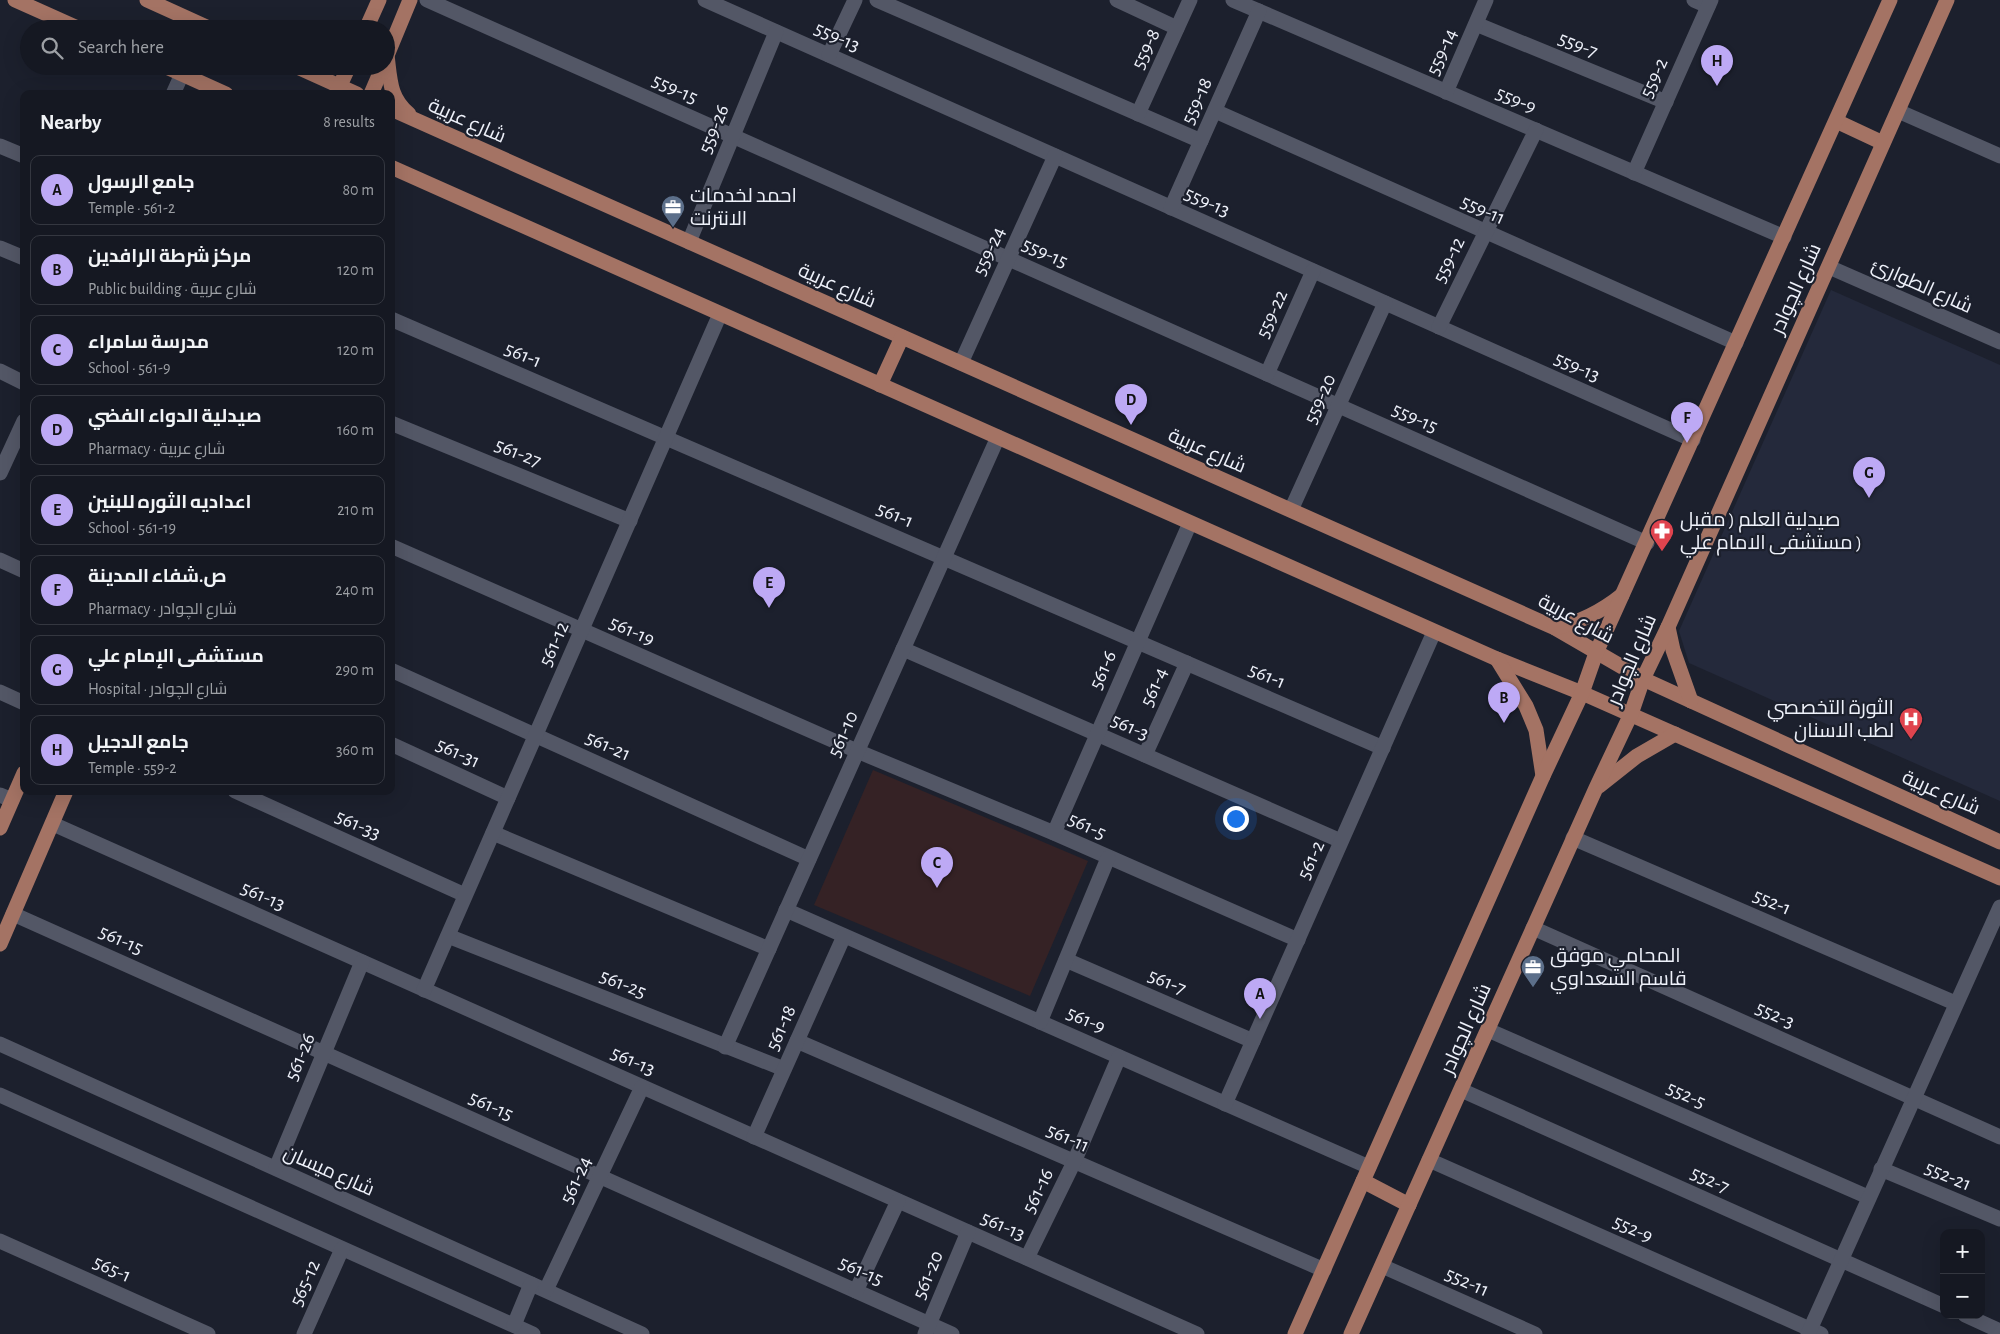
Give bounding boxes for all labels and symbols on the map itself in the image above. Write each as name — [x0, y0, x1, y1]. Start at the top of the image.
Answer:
street label: 559-13 — [811, 18, 863, 56]
street label: 559-8 — [1128, 26, 1164, 72]
street label: 559-14 — [1423, 26, 1461, 78]
street label: 559-7 — [1555, 28, 1601, 62]
pin: H — [1701, 45, 1733, 86]
street label: 559-2 — [1636, 55, 1672, 101]
street label: 559-15 — [649, 70, 701, 108]
street label: 559-18 — [1178, 75, 1216, 127]
street label: 559-9 — [1493, 83, 1539, 117]
street label: شارع عربية — [424, 95, 509, 150]
street label: 559-26 — [695, 102, 733, 156]
street label: 559-13 — [1181, 183, 1233, 221]
place label: احمد لخدمات الانترنت — [690, 186, 797, 230]
street label: 559-11 — [1458, 192, 1508, 228]
office icon: احمد لخدمات الانترنت — [660, 194, 686, 228]
street label: 559-24 — [969, 224, 1009, 278]
street label: 559-15 — [1019, 234, 1071, 272]
street label: 559-12 — [1429, 234, 1469, 286]
street label: شارع الچوادر — [1767, 241, 1828, 339]
street label: شارع الطوارئ — [1867, 255, 1975, 320]
street label: شارع عربية — [794, 260, 879, 315]
street label: 559-22 — [1253, 287, 1291, 341]
street label: 561-1 — [502, 338, 544, 372]
street label: 559-13 — [1551, 348, 1603, 386]
street label: 559-20 — [1300, 371, 1340, 427]
pin: D — [1115, 384, 1147, 425]
street label: 559-15 — [1389, 399, 1441, 437]
pin: F — [1671, 402, 1703, 443]
street label: شارع عربية — [1164, 425, 1249, 480]
street label: 561-27 — [492, 435, 544, 471]
pin: G — [1853, 457, 1885, 498]
street label: 561-1 — [874, 498, 916, 532]
place label: صيدلية العلم ( مقبل مستشفى الامام علي ) — [1680, 510, 1862, 558]
pharmacy icon: صيدلية العلم ( مقبل مستشفى الامام علي ) — [1649, 518, 1675, 552]
pin: E — [753, 567, 785, 608]
street label: شارع عربية — [1533, 591, 1617, 650]
street label: 561-19 — [606, 612, 658, 650]
street label: شارع الچوادر — [1603, 612, 1663, 711]
street label: 561-12 — [535, 619, 573, 669]
street label: 561-6 — [1086, 648, 1120, 692]
street label: 561-1 — [1246, 659, 1288, 693]
street label: 561-4 — [1137, 664, 1171, 710]
pin: B — [1488, 682, 1520, 723]
place label: الثورة التخصصي لطب الاسنان — [1767, 698, 1894, 743]
hospital icon: الثورة التخصصي لطب الاسنان — [1898, 706, 1924, 740]
street label: 561-10 — [824, 708, 862, 760]
street label: 561-3 — [1108, 710, 1152, 744]
street label: 561-21 — [583, 727, 633, 765]
street label: 561-31 — [433, 734, 483, 772]
street label: شارع عربية — [1898, 767, 1983, 822]
street label: 561-33 — [332, 806, 384, 844]
your location — [1223, 806, 1249, 832]
street label: 561-5 — [1065, 809, 1109, 843]
street label: 561-2 — [1294, 838, 1328, 882]
pin: C — [921, 847, 953, 888]
street label: 561-13 — [238, 878, 288, 914]
street label: 552-1 — [1750, 885, 1794, 919]
street label: 561-15 — [96, 922, 146, 958]
place label: المحامي موفق قاسم السعداوي — [1550, 946, 1687, 994]
office icon: المحامي موفق قاسم السعداوي — [1520, 954, 1546, 988]
street label: 561-7 — [1145, 965, 1189, 999]
street label: 561-25 — [597, 966, 649, 1002]
pin: A — [1244, 978, 1276, 1019]
street label: شارع الچوادر — [1437, 981, 1498, 1079]
street label: 552-3 — [1753, 998, 1797, 1032]
street label: 561-18 — [762, 1002, 800, 1054]
street label: 561-9 — [1064, 1003, 1108, 1037]
street label: 561-26 — [281, 1030, 319, 1084]
street label: 561-13 — [608, 1043, 658, 1079]
street label: 552-5 — [1664, 1078, 1708, 1112]
street label: 561-15 — [466, 1088, 516, 1124]
street label: 561-11 — [1044, 1120, 1092, 1156]
street label: شارع ميسان — [279, 1142, 377, 1203]
street label: 561-24 — [556, 1153, 596, 1207]
street label: 552-21 — [1922, 1157, 1974, 1195]
street label: 552-7 — [1688, 1163, 1732, 1197]
street label: 561-16 — [1019, 1165, 1057, 1217]
street label: 561-13 — [978, 1208, 1028, 1244]
street label: 552-9 — [1610, 1211, 1656, 1247]
street label: 561-20 — [909, 1248, 947, 1302]
street label: 565-1 — [90, 1252, 134, 1286]
street label: 561-15 — [836, 1253, 886, 1289]
street label: 565-12 — [286, 1257, 324, 1309]
street label: 552-11 — [1442, 1264, 1492, 1300]

